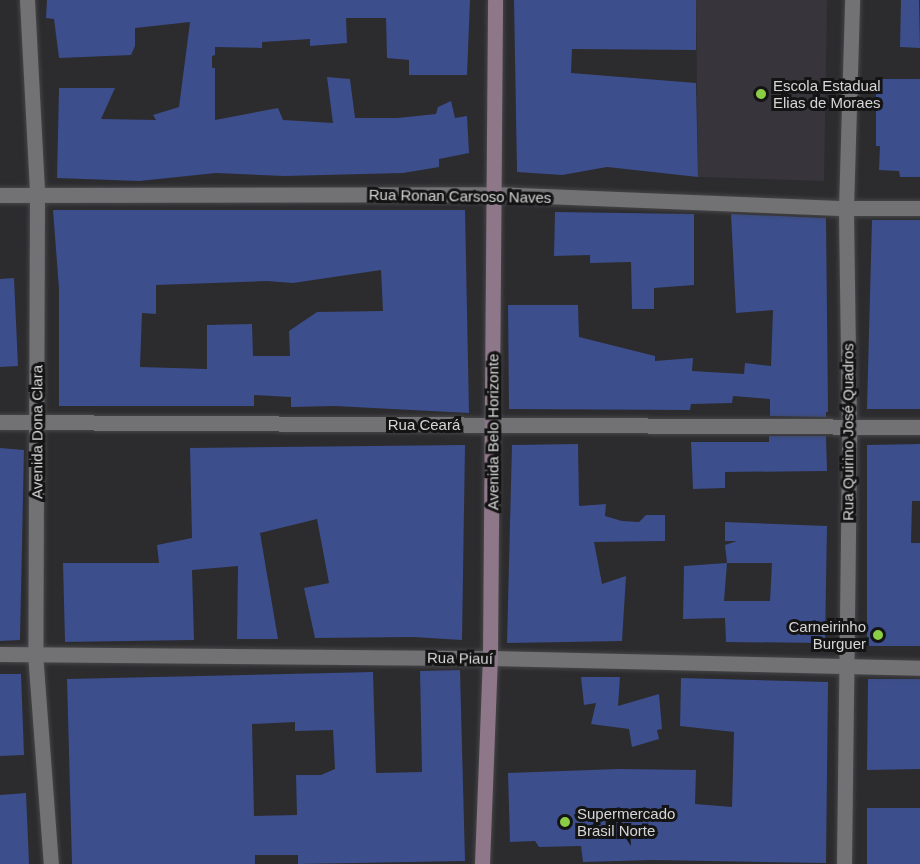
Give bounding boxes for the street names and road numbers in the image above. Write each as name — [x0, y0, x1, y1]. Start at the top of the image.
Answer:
street label: Rua Ronan Carsoso Naves — [369, 185, 551, 207]
street label: Rua Quirino José Quadros — [839, 343, 857, 521]
street label: Avenida Belo Horizonte — [484, 354, 502, 510]
street label: Avenida Dona Clara — [28, 365, 46, 499]
street label: Rua Ceará — [388, 416, 460, 434]
street label: Rua Piauí — [427, 648, 493, 668]

